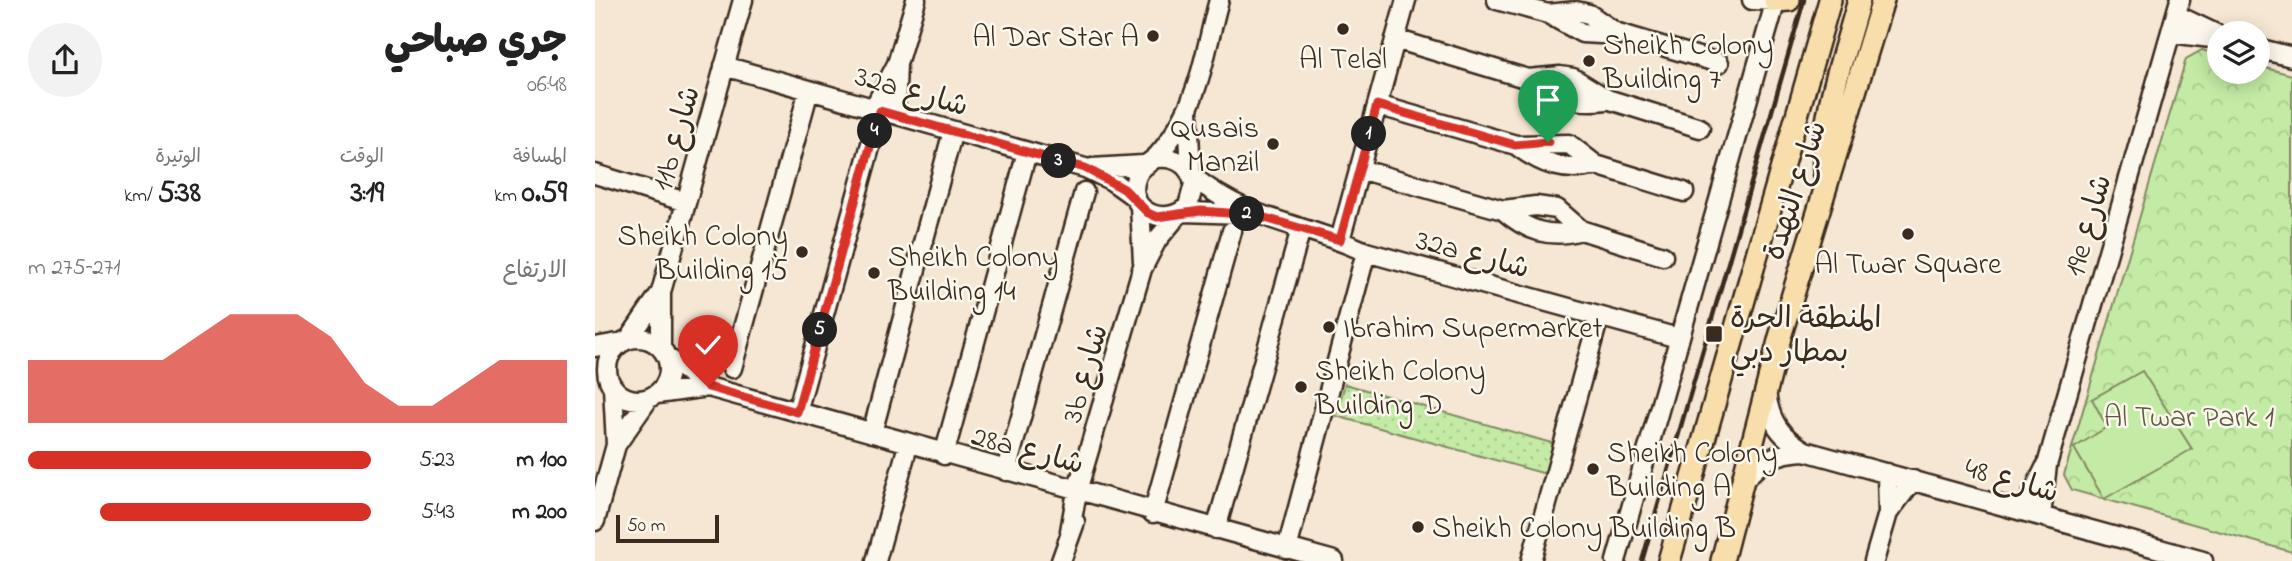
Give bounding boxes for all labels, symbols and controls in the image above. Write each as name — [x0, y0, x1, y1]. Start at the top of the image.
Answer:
text: جري صباحي — [384, 15, 567, 71]
place label: Al Dar Star A — [972, 17, 1139, 61]
marker: Al Telal — [1335, 21, 1351, 37]
map controls — [2207, 21, 2270, 84]
button: layers — [2207, 21, 2270, 84]
button: share — [28, 23, 102, 97]
place label: Sheikh Colony Building 7 — [1602, 25, 1774, 103]
marker: Al Dar Star A — [1145, 28, 1161, 44]
place label: Al Telal — [1299, 39, 1387, 83]
marker: Sheikh Colony Building 7 — [1581, 53, 1597, 69]
street label: 32a شارع — [849, 56, 973, 130]
text: 06:48 — [527, 69, 567, 102]
pin — [1518, 70, 1578, 142]
street label: 11b شارع — [642, 81, 714, 196]
icon: arrive — [1529, 81, 1567, 119]
place label: Qusais Manzil — [1171, 108, 1259, 186]
pin: 4 — [857, 114, 893, 148]
street label: شارع النهدة — [1754, 115, 1840, 267]
pin: 1 — [1351, 116, 1387, 152]
text: 4 — [871, 117, 878, 144]
text: 1 — [1365, 120, 1372, 147]
marker: Qusais Manzil — [1265, 136, 1281, 152]
text: الوتيرة — [155, 144, 201, 171]
text: الوقت — [340, 144, 384, 171]
text: المسافة — [513, 144, 567, 171]
pin: 3 — [1042, 144, 1077, 178]
text: 3 — [1055, 147, 1062, 174]
street label: 19e شارع — [2054, 170, 2125, 282]
text: 5:38 — [158, 172, 201, 216]
text: 3:19 — [350, 172, 384, 216]
text: 0.59 — [522, 172, 567, 216]
text: /km — [124, 183, 158, 210]
text: km — [494, 183, 522, 210]
pin: 2 — [1229, 196, 1265, 232]
text: 2 — [1242, 200, 1251, 227]
place label: Sheikh Colony Building 15 — [617, 216, 788, 294]
street label: 32a شارع — [1411, 220, 1534, 292]
marker: Al Twar Square — [1900, 226, 1916, 242]
place label: Sheikh Colony Building 14 — [887, 237, 1059, 315]
marker: Sheikh Colony Building 15 — [794, 244, 810, 260]
place label: Al Twar Square — [1815, 244, 2002, 288]
text: 271–275 m — [28, 252, 121, 285]
text: الارتفاع — [503, 255, 567, 288]
marker: Sheikh Colony Building 14 — [866, 265, 882, 281]
place label: المنطقة الحرة بمطار دبي — [1730, 298, 1882, 377]
place label: Ibrahim Supermarket — [1343, 308, 1603, 352]
pin: 5 — [803, 312, 838, 348]
pin — [678, 315, 738, 387]
text: 5 — [814, 316, 825, 343]
street label: 3b شارع — [1052, 319, 1122, 428]
marker: Ibrahim Supermarket — [1321, 319, 1337, 335]
marker: المنطقة الحرة بمطار دبي — [1704, 324, 1724, 344]
icon: check — [689, 326, 727, 364]
place label: Sheikh Colony Building D — [1314, 351, 1486, 429]
marker: Sheikh Colony Building D — [1293, 379, 1309, 395]
park label: Al Twar Park 1 — [2104, 397, 2274, 441]
street label: 28a شارع — [966, 416, 1088, 488]
place label: Sheikh Colony Building A — [1606, 433, 1778, 511]
text: 5:23 — [419, 444, 455, 477]
text: 100 m — [516, 444, 567, 477]
street label: شارع 48 — [1959, 447, 2063, 516]
marker: Sheikh Colony Building A — [1585, 461, 1601, 477]
text: 5:43 — [421, 496, 455, 529]
text: 200 m — [512, 496, 567, 529]
place label: Sheikh Colony Building B — [1432, 508, 1736, 552]
scale bar — [616, 512, 719, 544]
text: 50 m — [627, 513, 666, 540]
marker: Sheikh Colony Building B — [1410, 519, 1426, 535]

